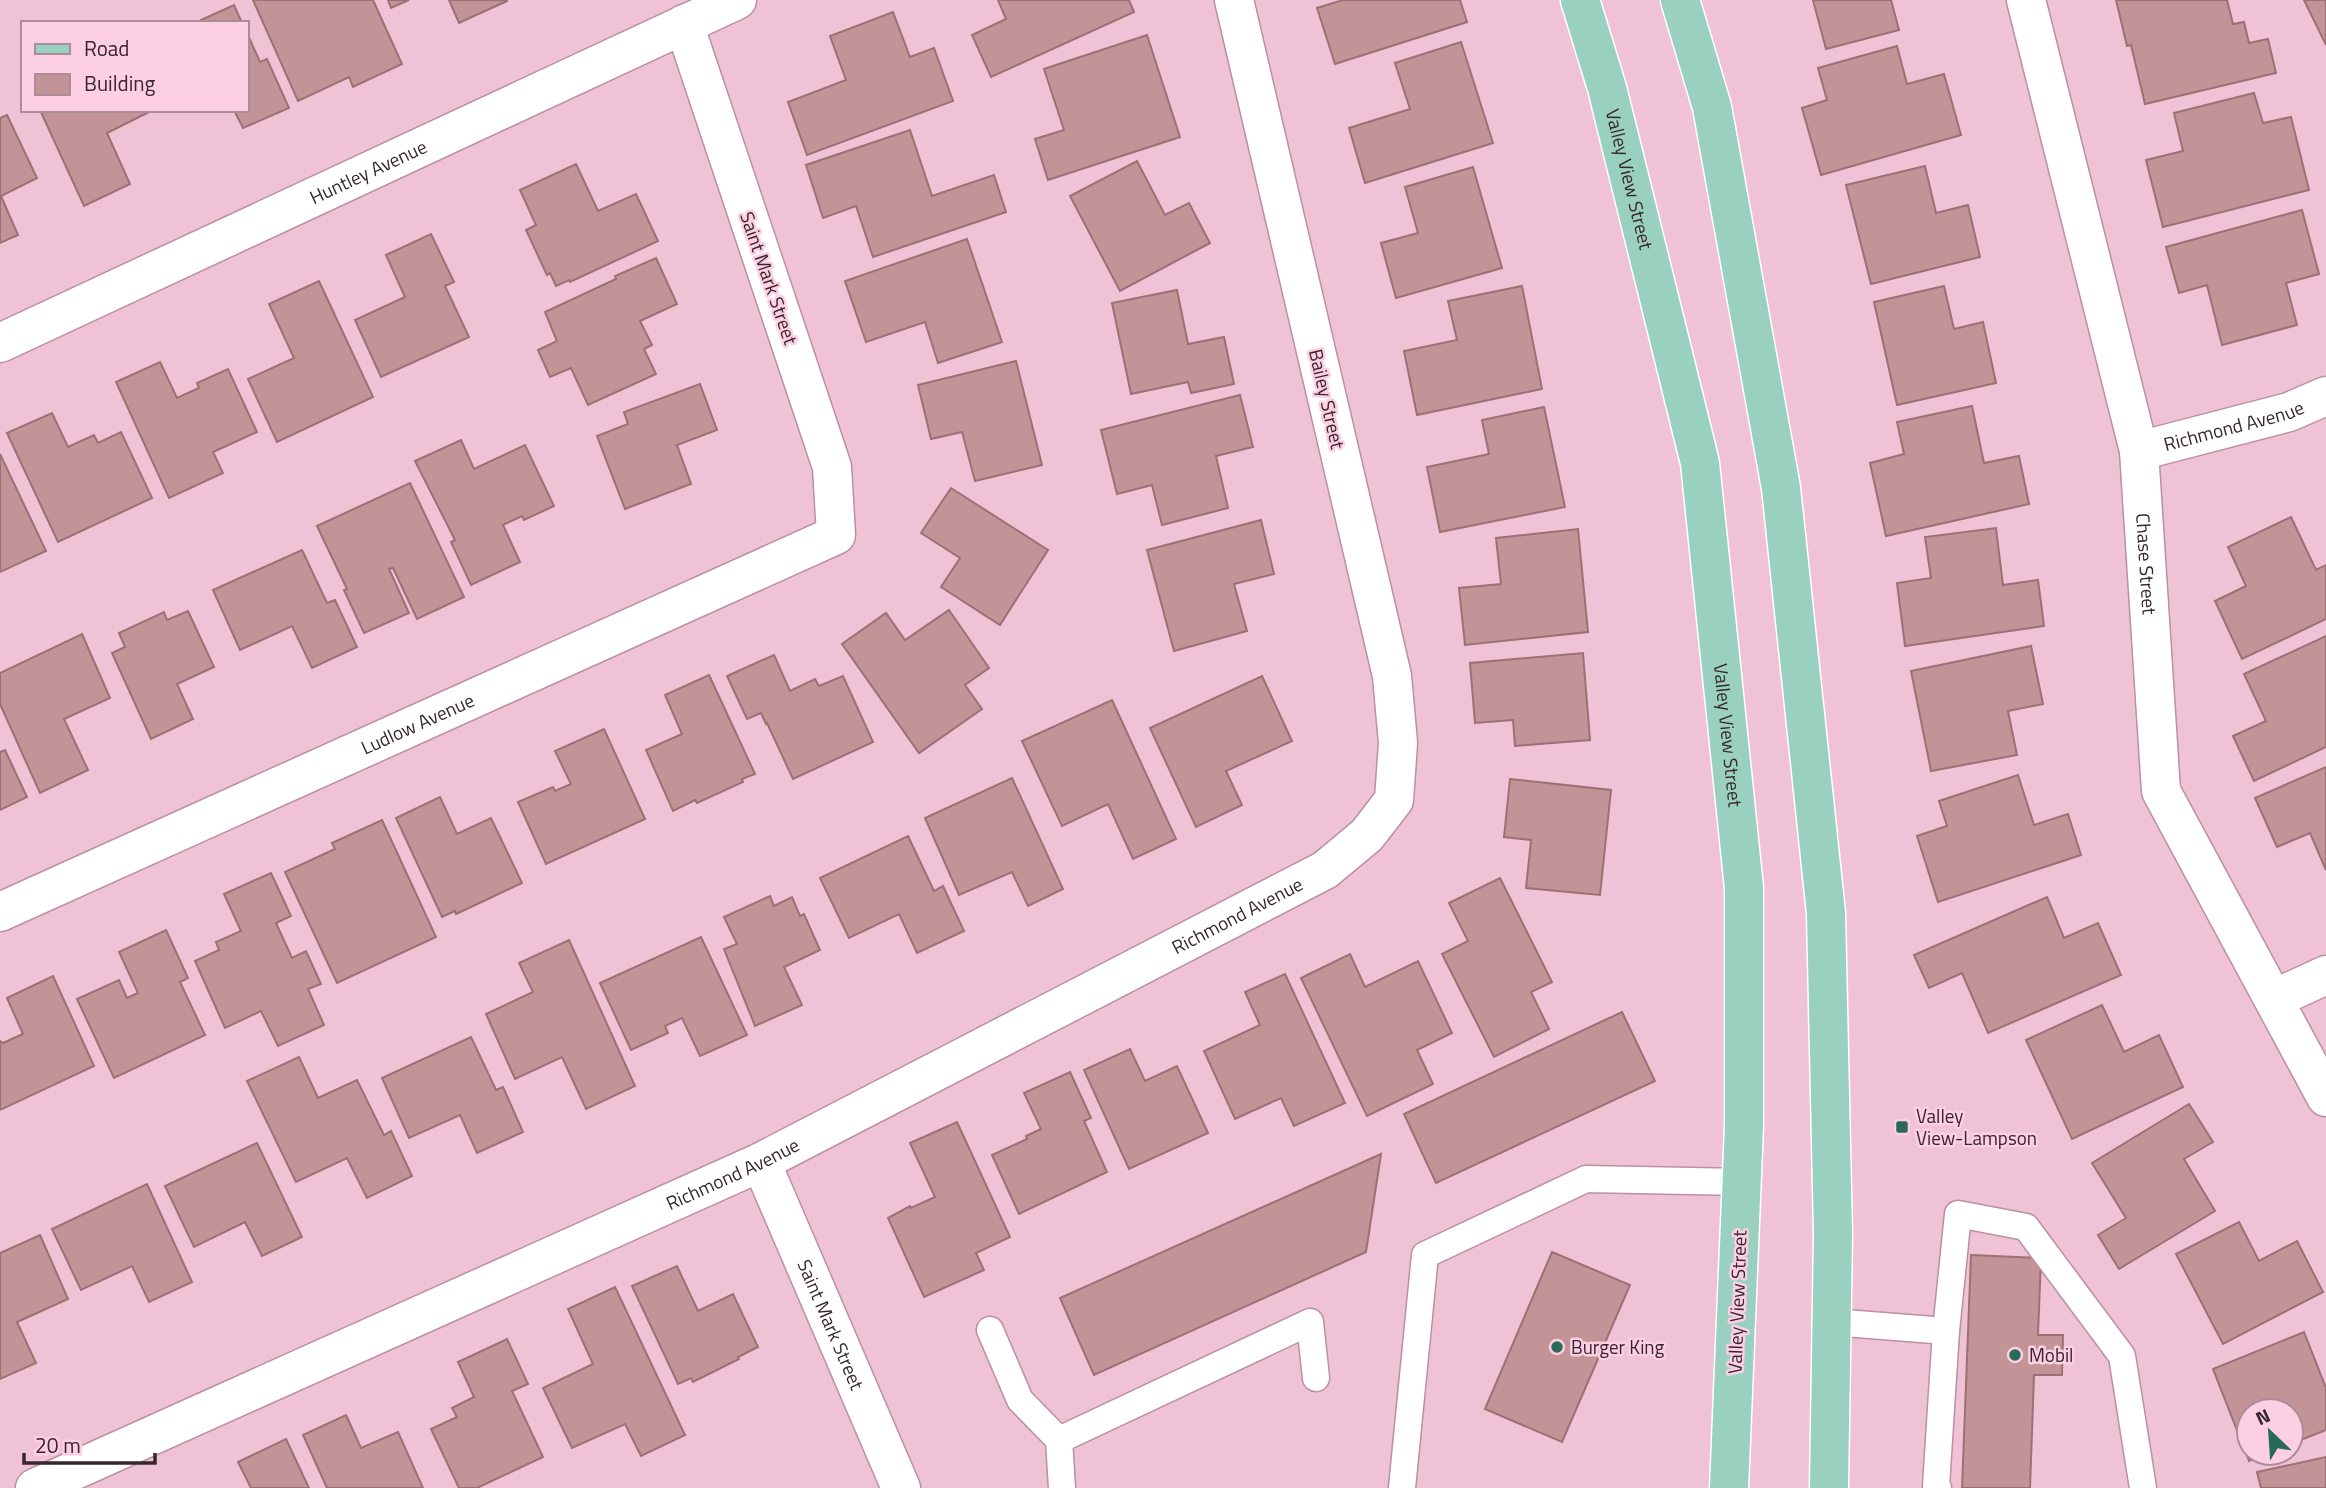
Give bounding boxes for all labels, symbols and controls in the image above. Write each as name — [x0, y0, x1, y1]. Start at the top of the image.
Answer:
legend — [21, 21, 248, 112]
text: Road — [84, 32, 129, 64]
text: Building — [84, 67, 156, 99]
street label: Valley View Street — [1599, 106, 1662, 253]
street label: Huntley Avenue — [304, 131, 431, 211]
street label: Saint Mark Street — [733, 207, 806, 349]
street label: Bailey Street — [1302, 346, 1353, 452]
street label: Richmond Avenue — [2160, 392, 2308, 458]
street label: Chase Street — [2129, 512, 2165, 616]
street label: Valley View Street — [1707, 662, 1751, 809]
street label: Ludlow Avenue — [356, 685, 479, 761]
street label: Richmond Avenue — [1166, 869, 1308, 961]
place label: Valley View-Lampson — [1916, 1101, 2037, 1152]
marker: Valley View-Lampson — [1894, 1119, 1910, 1135]
street label: Richmond Avenue — [661, 1130, 804, 1217]
street label: Valley View Street — [1719, 1229, 1754, 1374]
street label: Saint Mark Street — [790, 1255, 872, 1395]
place label: Burger King — [1571, 1332, 1665, 1361]
marker: Burger King — [1549, 1339, 1565, 1355]
place label: Mobil — [2029, 1340, 2073, 1369]
marker: Mobil — [2007, 1347, 2023, 1363]
north arrow — [2235, 1397, 2305, 1467]
text: N — [2251, 1400, 2275, 1432]
scale bar — [24, 1422, 156, 1466]
text: 20 m — [35, 1429, 81, 1461]

